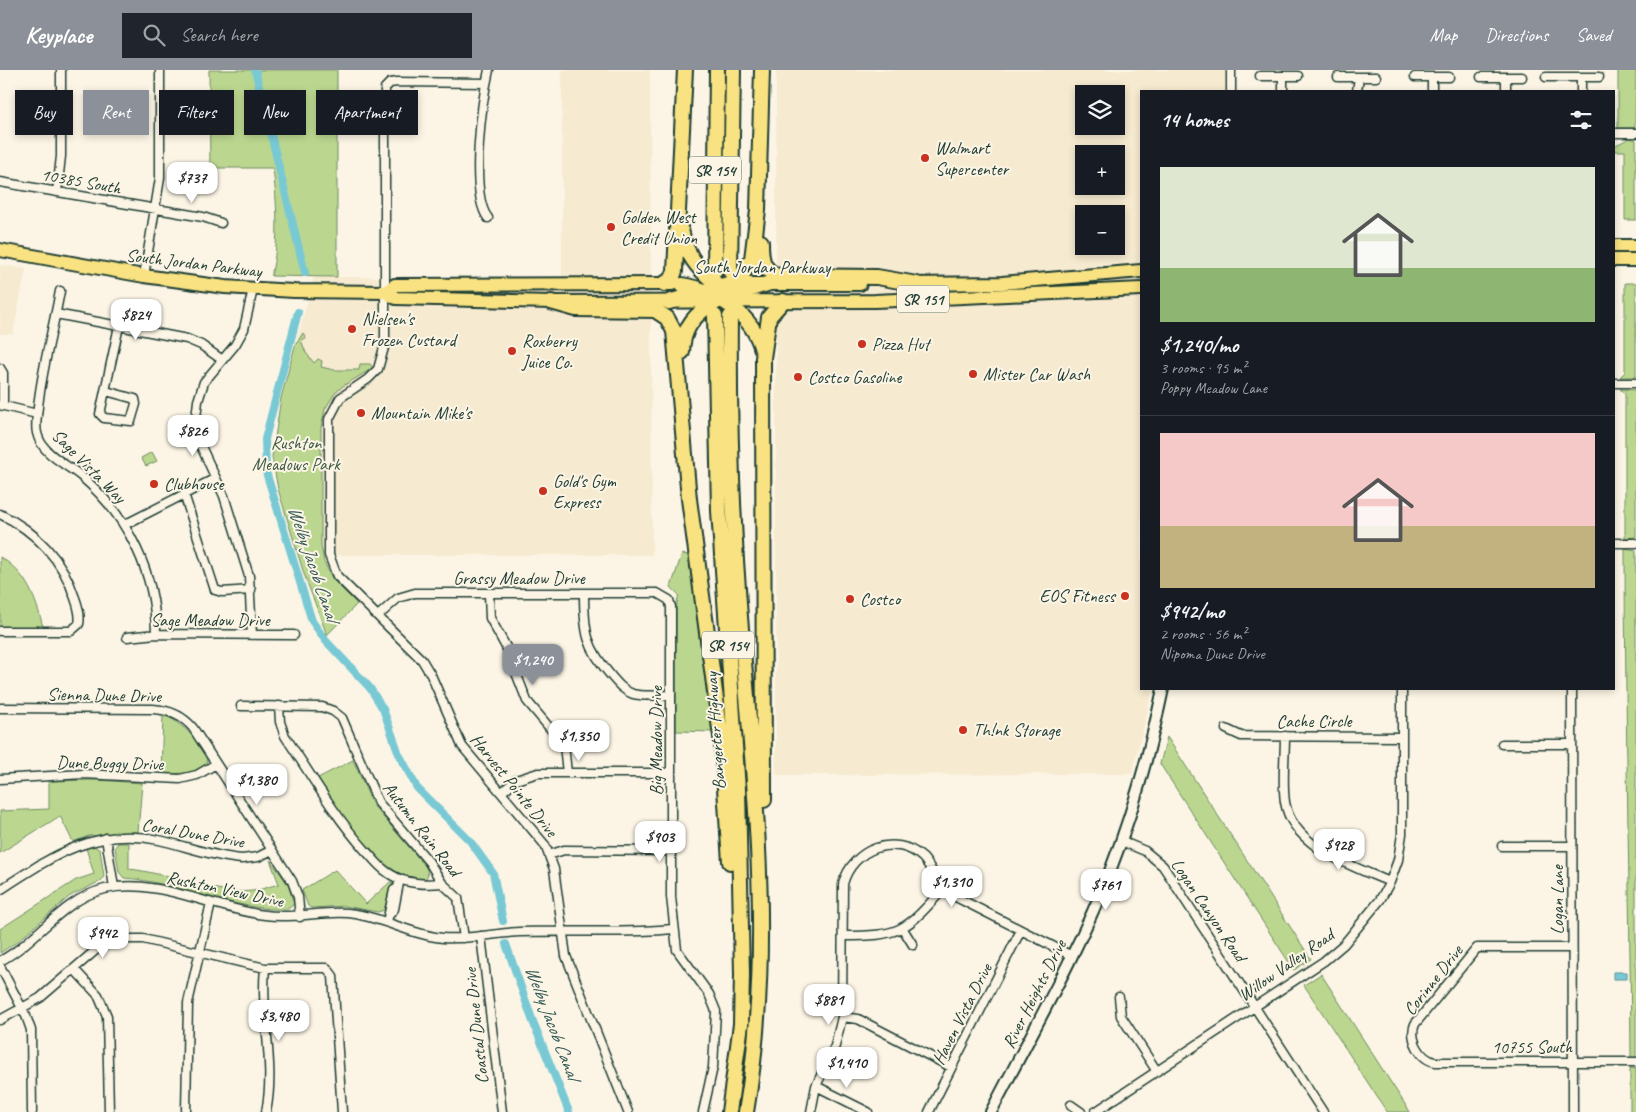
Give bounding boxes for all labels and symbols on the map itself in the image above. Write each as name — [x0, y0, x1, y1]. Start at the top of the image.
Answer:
place label: Walmart Supercenter — [935, 137, 1010, 180]
marker: Walmart Supercenter — [919, 152, 931, 164]
road number: SR 154 — [689, 156, 741, 184]
pin: $737 — [162, 162, 222, 204]
street label: 10385 South — [39, 163, 123, 199]
place label: Golden West Credit Union — [621, 206, 698, 249]
marker: Golden West Credit Union — [605, 221, 617, 233]
street label: South Jordan Parkway — [125, 244, 265, 282]
street label: South Jordan Parkway — [694, 256, 832, 278]
road number: SR 151 — [897, 285, 949, 312]
pin: $824 — [106, 298, 166, 341]
place label: Nielsen's Frozen Custard — [362, 308, 458, 351]
marker: Nielsen's Frozen Custard — [346, 323, 358, 335]
place label: Roxberry Juice Co. — [521, 330, 579, 373]
place label: Pizza Hut — [872, 333, 933, 355]
marker: Pizza Hut — [856, 338, 868, 350]
marker: Roxberry Juice Co. — [506, 345, 518, 357]
place label: Mister Car Wash — [983, 363, 1091, 385]
place label: Costco Gasoline — [808, 366, 903, 388]
marker: Mister Car Wash — [967, 368, 979, 380]
marker: Costco Gasoline — [792, 371, 804, 383]
place label: Mountain Mike's — [371, 402, 473, 424]
marker: Mountain Mike's — [355, 407, 367, 419]
pin: $826 — [163, 414, 223, 457]
street label: Sage Vista Way — [47, 424, 132, 509]
park label: Rushton Meadows Park — [252, 432, 341, 475]
place label: Gold's Gym Express — [553, 470, 617, 513]
place label: Clubhouse — [164, 473, 224, 495]
marker: Clubhouse — [148, 478, 160, 490]
marker: Gold's Gym Express — [537, 485, 549, 497]
water label: Welby Jacob Canal — [282, 503, 346, 630]
street label: Grassy Meadow Drive — [453, 567, 586, 589]
place label: EOS Fitness — [1040, 585, 1117, 607]
place label: Costco — [860, 588, 902, 610]
marker: EOS Fitness — [1119, 590, 1131, 602]
marker: Costco — [844, 593, 856, 605]
street label: Sage Meadow Drive — [150, 609, 271, 631]
road number: SR 154 — [702, 632, 754, 658]
pin: $1,240 — [492, 644, 574, 686]
street label: Bangerter Highway — [700, 670, 730, 791]
street label: Sienna Dune Drive — [47, 683, 162, 707]
street label: Big Meadow Drive — [645, 685, 667, 796]
street label: Cache Circle — [1277, 710, 1353, 732]
place label: Th!nk Storage — [973, 719, 1061, 741]
pin: $1,350 — [538, 720, 620, 762]
marker: Th!nk Storage — [957, 724, 969, 736]
street label: Harvest Pointe Drive — [466, 729, 563, 842]
street label: Dune Buggy Drive — [57, 751, 165, 775]
pin: $1,380 — [216, 764, 298, 806]
street label: Autumn Rain Road — [378, 777, 468, 883]
street label: Coral Dune Drive — [140, 813, 247, 853]
pin: $903 — [630, 820, 690, 863]
pin: $928 — [1309, 828, 1369, 871]
street label: Logan Canyon Road — [1166, 854, 1253, 968]
street label: Logan Lane — [1546, 864, 1568, 935]
street label: Rushton View Drive — [165, 866, 286, 912]
pin: $1,310 — [911, 866, 993, 908]
pin: $761 — [1076, 868, 1136, 911]
pin: $942 — [73, 916, 133, 959]
street label: Willow Valley Road — [1234, 922, 1340, 1006]
street label: River Heights Drive — [997, 935, 1071, 1052]
street label: Corinne Drive — [1399, 939, 1468, 1020]
street label: Haven Vista Drive — [927, 959, 997, 1068]
water label: Welby Jacob Canal — [519, 962, 587, 1089]
street label: Coastal Dune Drive — [459, 966, 493, 1085]
pin: $881 — [799, 984, 859, 1026]
pin: $3,480 — [238, 1000, 320, 1042]
street label: 10755 South — [1492, 1036, 1573, 1058]
pin: $1,410 — [806, 1046, 888, 1089]

